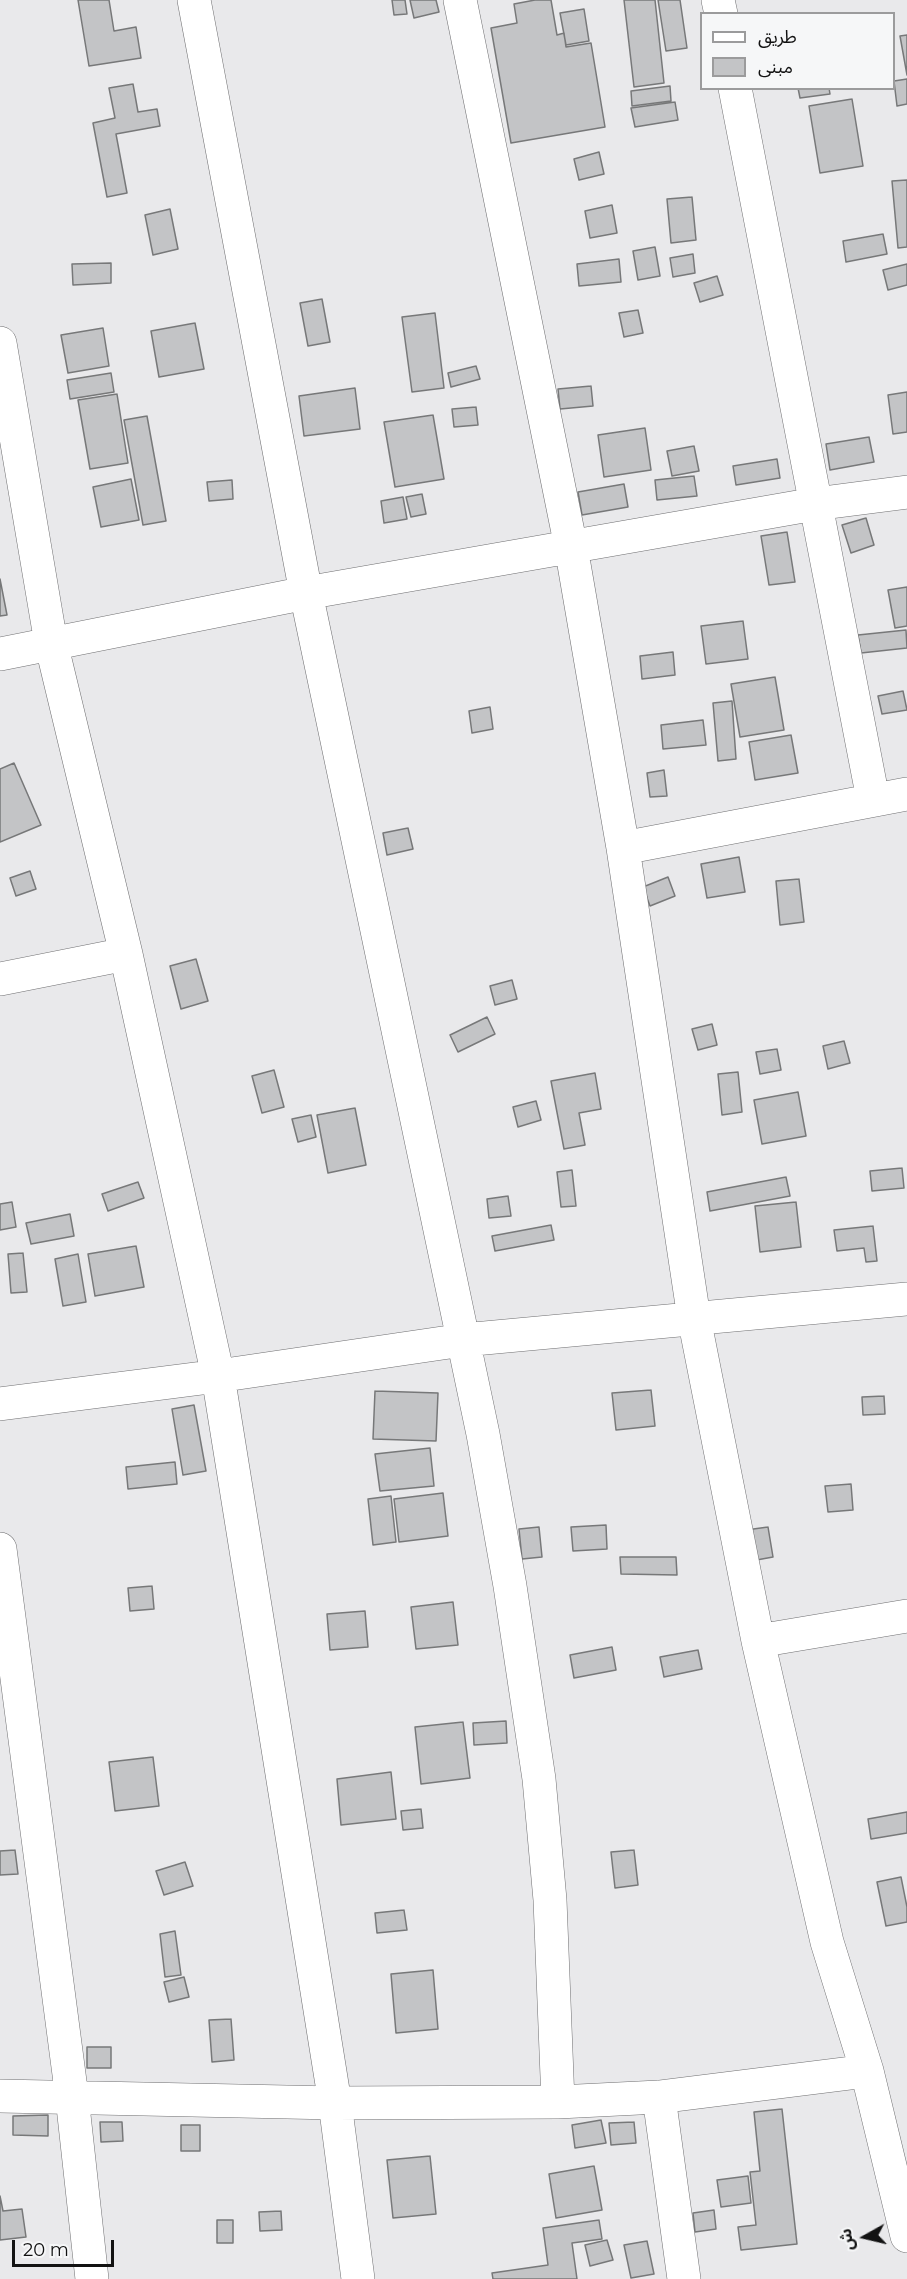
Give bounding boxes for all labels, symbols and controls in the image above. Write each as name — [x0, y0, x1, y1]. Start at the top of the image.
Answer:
legend — [700, 12, 895, 90]
text: طريق — [758, 26, 797, 48]
text: مبنى — [758, 56, 793, 78]
north arrow — [835, 2207, 895, 2267]
text: ش — [836, 2227, 858, 2252]
scale bar — [15, 2228, 117, 2266]
text: 20 m — [23, 2239, 69, 2261]

